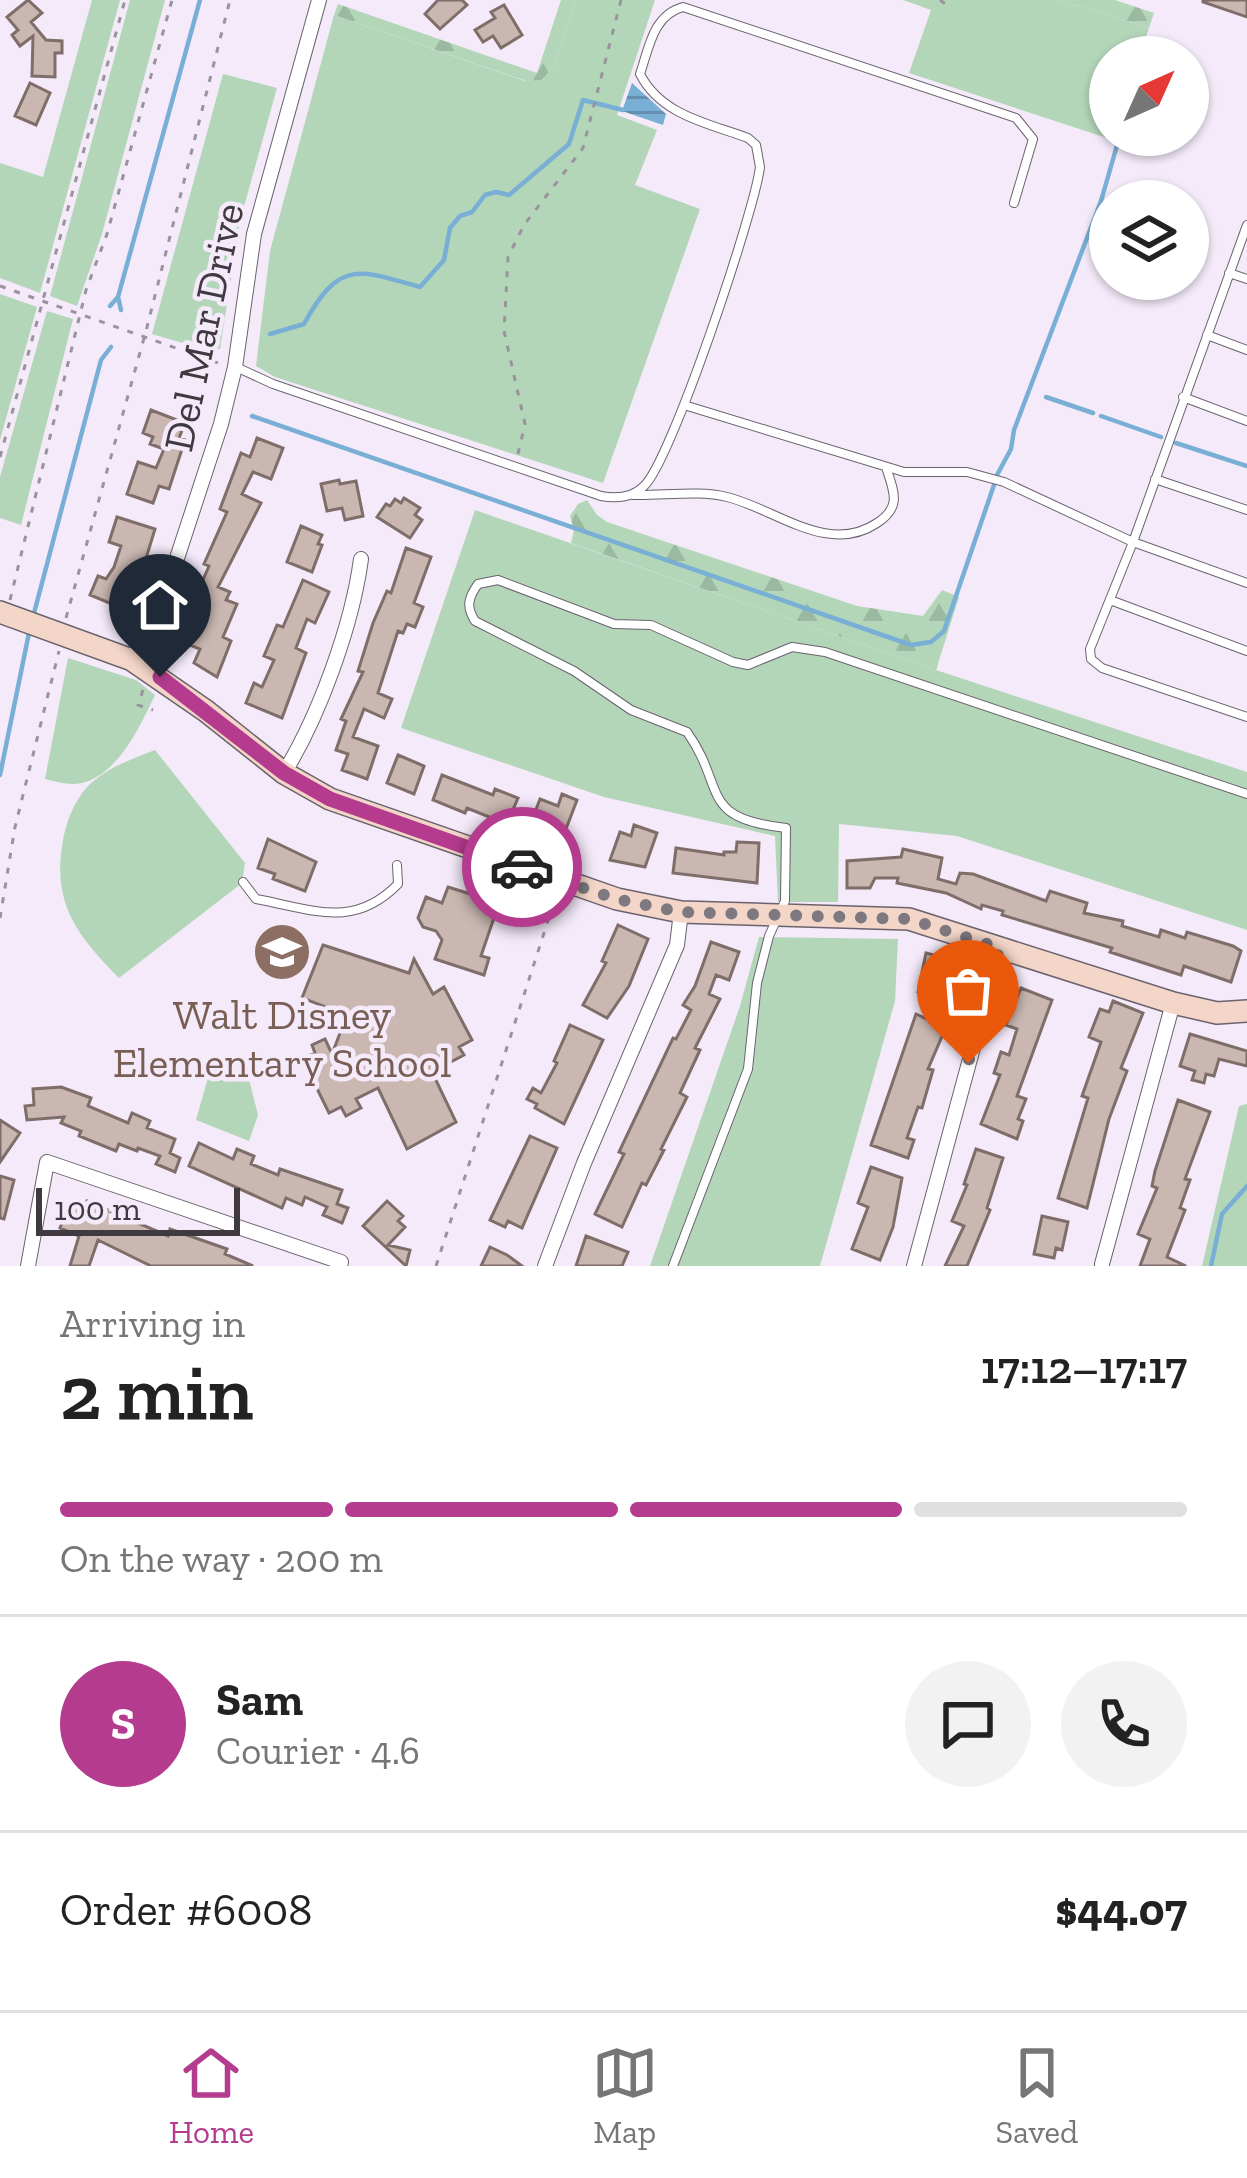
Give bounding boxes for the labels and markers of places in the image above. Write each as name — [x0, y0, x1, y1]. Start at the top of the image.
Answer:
pin — [109, 554, 211, 677]
school or university icon: Walt Disney Elementary School — [251, 921, 313, 983]
pin — [917, 940, 1019, 1063]
place label: Walt Disney Elementary School — [113, 989, 451, 1088]

